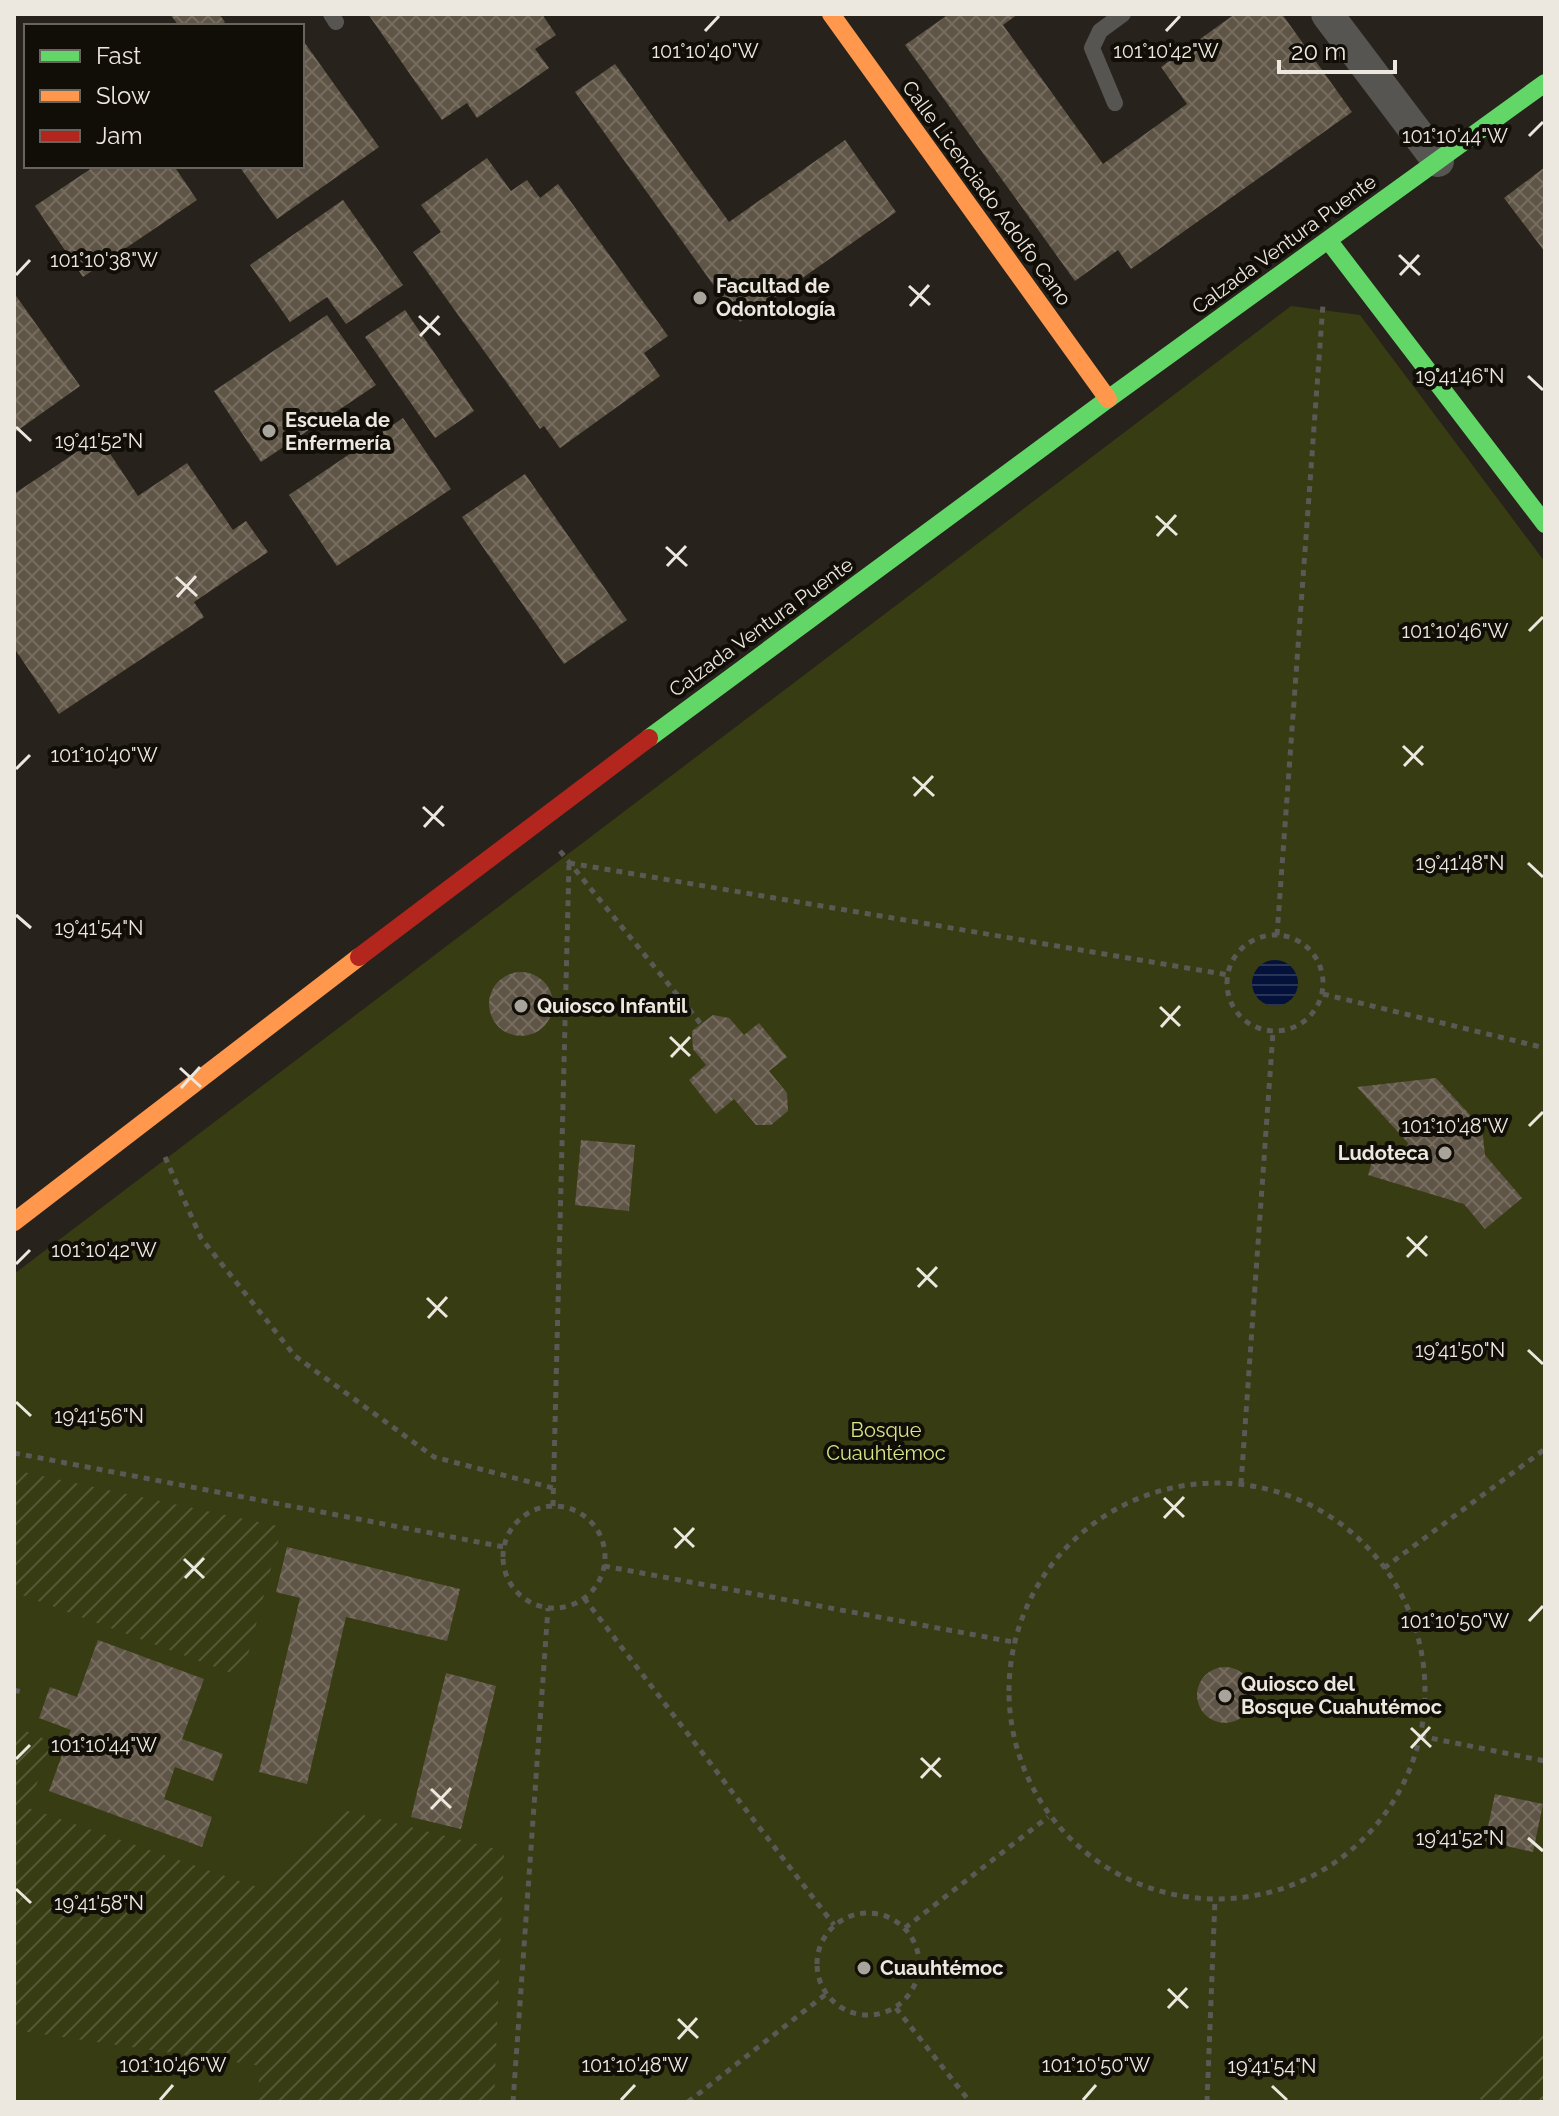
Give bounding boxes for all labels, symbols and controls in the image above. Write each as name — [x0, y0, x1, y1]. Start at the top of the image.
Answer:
legend — [24, 24, 304, 168]
scale bar — [1279, 24, 1395, 74]
text: 20 m — [1291, 37, 1346, 66]
text: 101°10'40"W — [651, 39, 759, 63]
text: 101°10'42"W — [1113, 39, 1219, 63]
text: Fast — [96, 41, 141, 70]
street label: Calle Licenciado Adolfo Cano — [897, 76, 1077, 310]
text: Slow — [96, 81, 151, 110]
text: Jam — [96, 121, 142, 150]
text: 101°10'44"W — [1402, 124, 1508, 148]
street label: Calzada Ventura Puente — [1187, 169, 1381, 319]
text: 101°10'38"W — [50, 248, 158, 272]
place label: Facultad de Odontología — [716, 274, 836, 321]
marker: Facultad de Odontología — [691, 289, 709, 307]
text: 19°41'46"N — [1416, 364, 1504, 388]
place label: Escuela de Enfermería — [285, 408, 391, 455]
marker: Escuela de Enfermería — [260, 422, 278, 440]
text: 19°41'52"N — [55, 429, 143, 453]
street label: Calzada Ventura Puente — [664, 552, 858, 702]
text: 101°10'46"W — [1401, 619, 1509, 643]
text: 101°10'40"W — [50, 743, 158, 767]
text: 19°41'48"N — [1416, 851, 1504, 875]
text: 19°41'54"N — [55, 916, 143, 940]
place label: Quiosco Infantil — [537, 994, 688, 1018]
marker: Quiosco Infantil — [512, 997, 530, 1015]
text: 101°10'48"W — [1402, 1114, 1509, 1138]
place label: Ludoteca — [1338, 1141, 1429, 1165]
marker: Ludoteca — [1436, 1144, 1454, 1162]
text: 101°10'42"W — [51, 1238, 157, 1262]
text: 19°41'50"N — [1415, 1338, 1505, 1362]
text: 19°41'56"N — [54, 1404, 144, 1428]
park label: Bosque Cuauhtémoc — [826, 1418, 946, 1465]
text: 101°10'50"W — [1401, 1609, 1509, 1633]
place label: Quiosco del Bosque Cuahutémoc — [1241, 1672, 1442, 1719]
marker: Quiosco del Bosque Cuahutémoc — [1216, 1687, 1234, 1705]
text: 101°10'44"W — [51, 1733, 157, 1757]
text: 19°41'52"N — [1416, 1826, 1504, 1850]
text: 19°41'58"N — [54, 1891, 144, 1915]
place label: Cuauhtémoc — [880, 1956, 1004, 1980]
marker: Cuauhtémoc — [855, 1959, 873, 1977]
text: 101°10'46"W — [119, 2053, 227, 2077]
text: 101°10'48"W — [582, 2053, 689, 2077]
text: 101°10'50"W — [1042, 2053, 1150, 2077]
text: 19°41'54"N — [1228, 2054, 1316, 2078]

